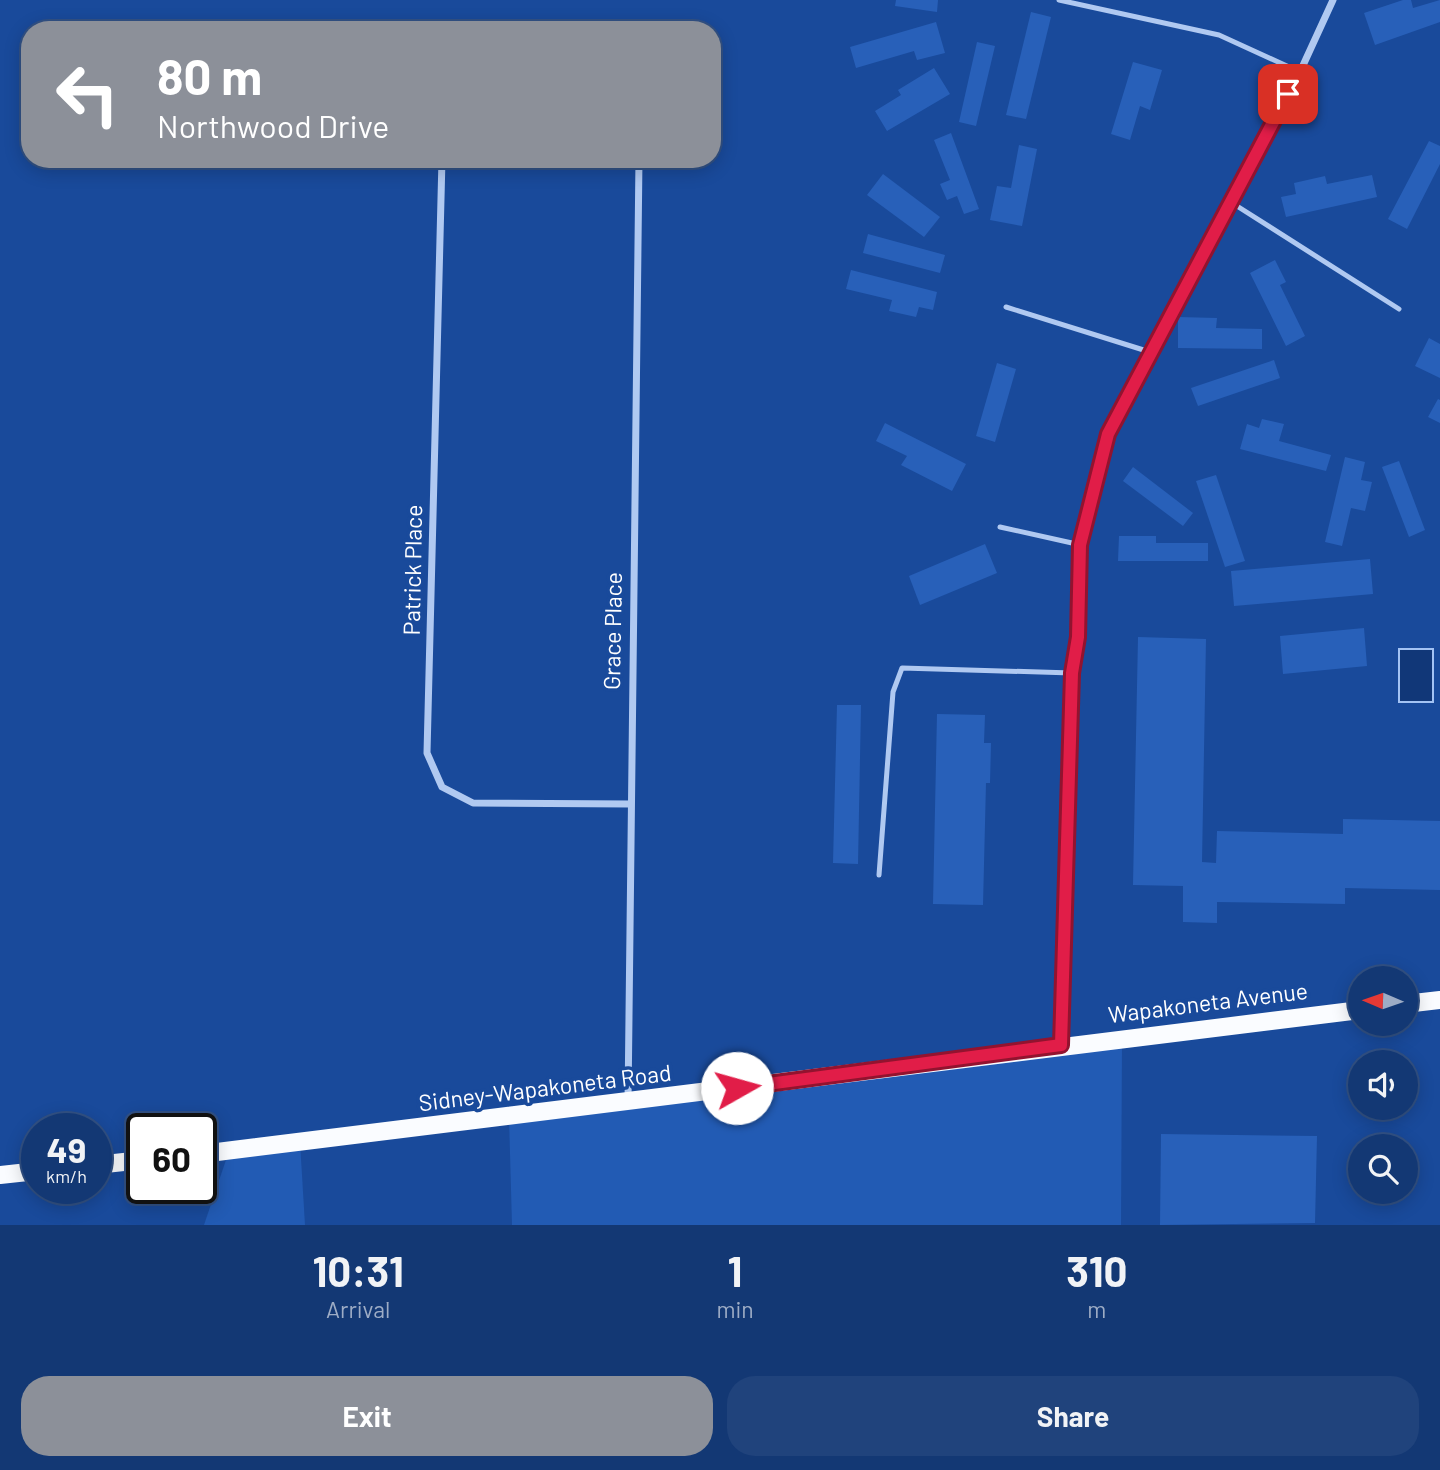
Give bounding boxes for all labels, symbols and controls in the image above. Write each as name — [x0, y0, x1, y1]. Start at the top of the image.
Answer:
text: 80 m — [157, 46, 262, 105]
icon: left — [42, 49, 133, 140]
pin — [1258, 64, 1318, 124]
icon: arrive — [1269, 75, 1307, 113]
text: Northwood Drive — [157, 106, 389, 144]
street label: Patrick Place — [397, 504, 427, 636]
street label: Grace Place — [597, 572, 627, 690]
north arrow — [1348, 966, 1418, 1036]
map controls — [1348, 966, 1418, 1204]
street label: Wapakoneta Avenue — [1106, 976, 1309, 1028]
button: sound — [1348, 1050, 1418, 1120]
position arrow — [700, 1051, 774, 1125]
street label: Sidney-Wapakoneta Road — [417, 1058, 673, 1116]
speed limit sign: 60 — [126, 1113, 217, 1204]
text: 49 — [47, 1128, 86, 1170]
button: search — [1348, 1134, 1418, 1204]
text: km/h — [46, 1165, 87, 1187]
text: 10:31 — [312, 1245, 404, 1295]
text: 1 — [728, 1245, 742, 1295]
text: 310 — [1066, 1245, 1128, 1295]
text: Arrival — [326, 1295, 390, 1323]
text: min — [716, 1295, 754, 1323]
text: m — [1087, 1295, 1106, 1323]
button: Exit — [21, 1376, 713, 1456]
button: Share — [727, 1376, 1419, 1456]

